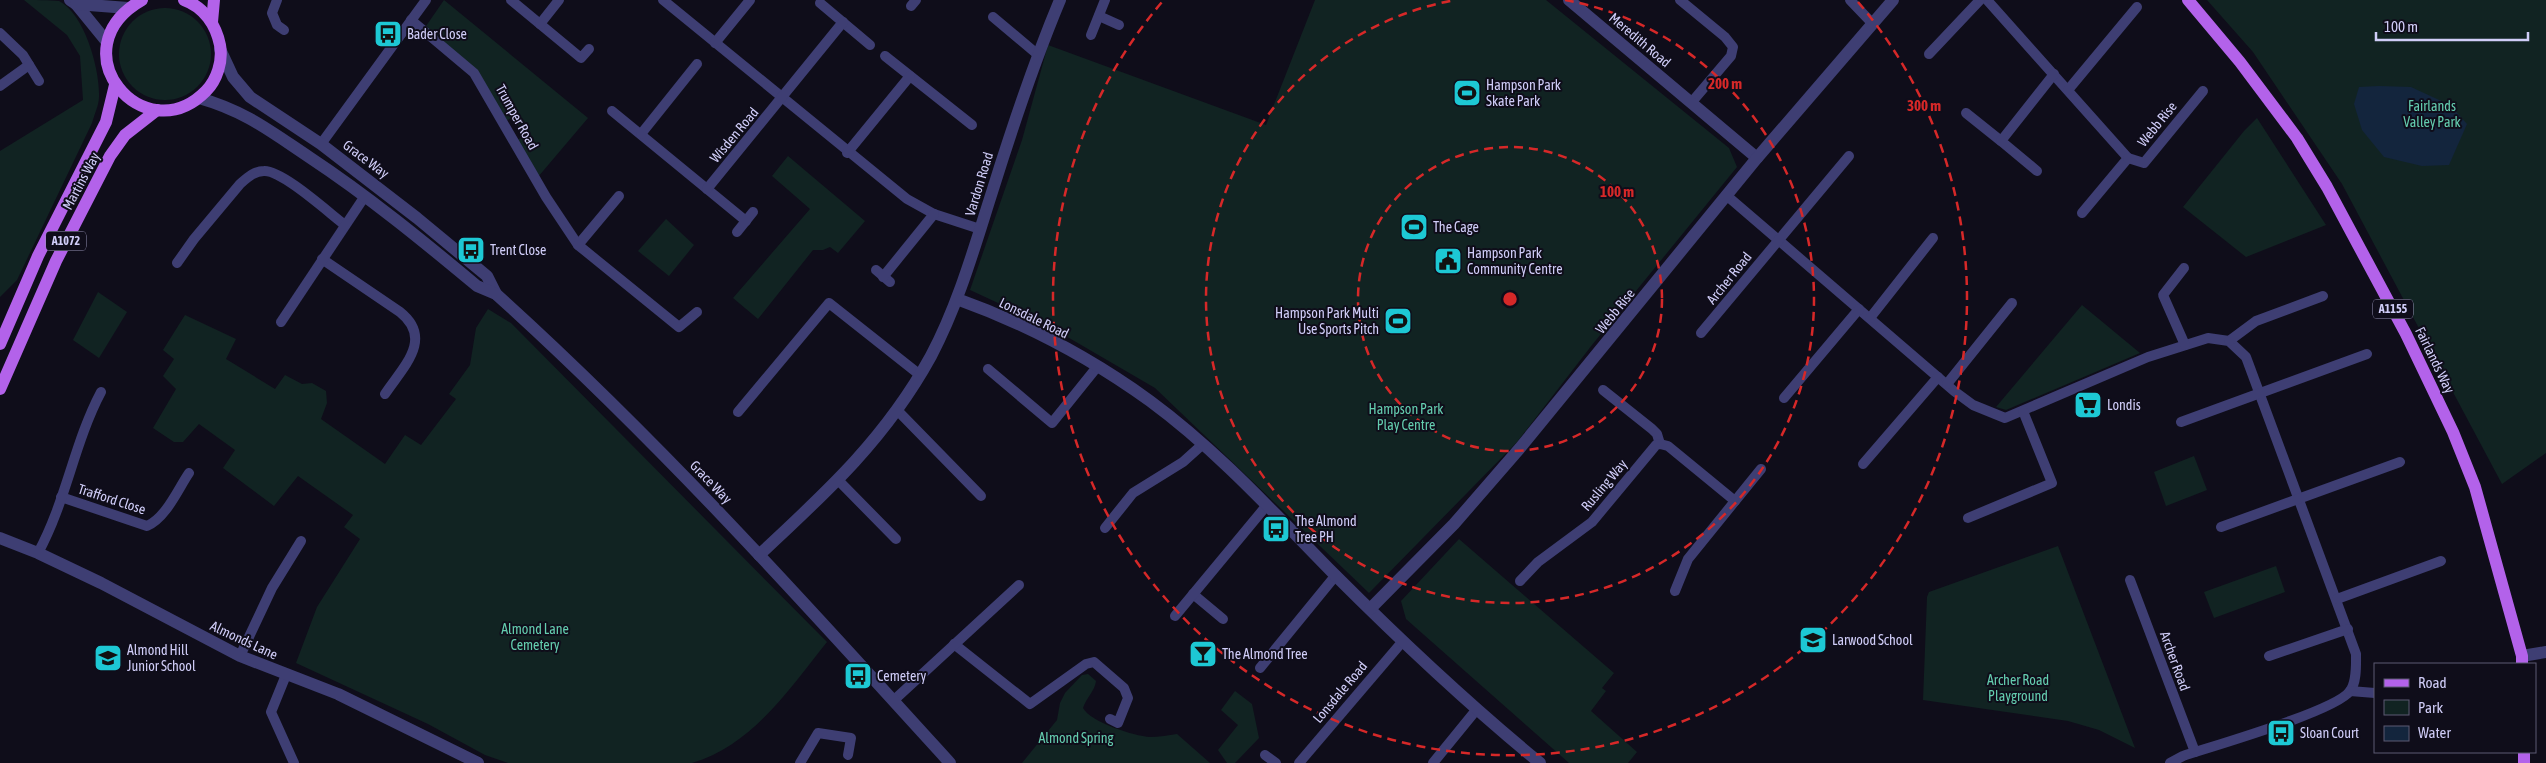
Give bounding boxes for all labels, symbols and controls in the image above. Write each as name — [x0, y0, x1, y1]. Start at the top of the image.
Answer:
street label: Meredith Road — [1606, 10, 1674, 70]
scale bar — [2376, 10, 2528, 42]
text: 100 m — [2384, 18, 2418, 35]
bus stop icon: Bader Close — [373, 19, 403, 49]
place label: Bader Close — [407, 26, 467, 42]
text: 200 m — [1708, 75, 1742, 92]
place label: Hampson Park Skate Park — [1486, 77, 1561, 109]
sports icon: Hampson Park Skate Park — [1452, 78, 1482, 108]
street label: Trumper Road — [493, 82, 541, 152]
text: 300 m — [1907, 97, 1941, 114]
street label: Webb Rise — [2134, 98, 2180, 150]
park label: Fairlands Valley Park — [2403, 98, 2461, 130]
street label: Wisden Road — [706, 104, 762, 166]
street label: Grace Way — [340, 137, 392, 182]
street label: Martins Way — [59, 149, 103, 212]
street label: Vardon Road — [962, 150, 996, 218]
text: 100 m — [1600, 183, 1634, 200]
sports icon: The Cage — [1399, 212, 1429, 242]
place label: The Cage — [1433, 219, 1479, 235]
road number: A1072 — [46, 232, 86, 250]
bus stop icon: Trent Close — [456, 235, 486, 265]
place label: Trent Close — [490, 242, 546, 258]
place label: Hampson Park Community Centre — [1467, 245, 1563, 277]
public building icon: Hampson Park Community Centre — [1433, 246, 1463, 276]
street label: Archer Road — [1703, 249, 1755, 307]
street label: Webb Rise — [1592, 285, 1638, 337]
centre of rings — [1501, 290, 1519, 308]
street label: Lonsdale Road — [997, 294, 1071, 342]
road number: A1155 — [2373, 300, 2413, 318]
place label: Hampson Park Multi Use Sports Pitch — [1275, 305, 1379, 337]
sports icon: Hampson Park Multi Use Sports Pitch — [1383, 306, 1413, 336]
street label: Fairlands Way — [2412, 324, 2458, 396]
supermarket icon: Londis — [2073, 390, 2103, 420]
place label: Londis — [2107, 397, 2141, 413]
park label: Hampson Park Play Centre — [1369, 401, 1443, 433]
street label: Rusling Way — [1578, 456, 1630, 514]
street label: Grace Way — [687, 457, 735, 507]
street label: Trafford Close — [76, 481, 148, 517]
place label: The Almond Tree PH — [1295, 513, 1357, 545]
bus stop icon: The Almond Tree PH — [1261, 514, 1291, 544]
street label: Almonds Lane — [208, 617, 280, 663]
park label: Almond Lane Cemetery — [501, 621, 569, 653]
school or university icon: Larwood School — [1798, 625, 1828, 655]
street label: Archer Road — [2157, 629, 2193, 693]
place label: Larwood School — [1832, 632, 1913, 648]
bar icon: The Almond Tree — [1188, 639, 1218, 669]
place label: Almond Hill Junior School — [127, 642, 196, 674]
school or university icon: Almond Hill Junior School — [93, 643, 123, 673]
place label: The Almond Tree — [1222, 646, 1308, 662]
street label: Lonsdale Road — [1310, 658, 1370, 726]
bus stop icon: Cemetery — [843, 661, 873, 691]
legend — [2374, 663, 2536, 753]
place label: Cemetery — [877, 668, 926, 684]
park label: Archer Road Playground — [1987, 672, 2049, 704]
text: Road — [2418, 674, 2447, 691]
text: Park — [2418, 699, 2443, 716]
bus stop icon: Sloan Court — [2266, 718, 2296, 748]
text: Water — [2418, 724, 2451, 741]
place label: Sloan Court — [2300, 725, 2359, 741]
park label: Almond Spring — [1038, 730, 1114, 746]

